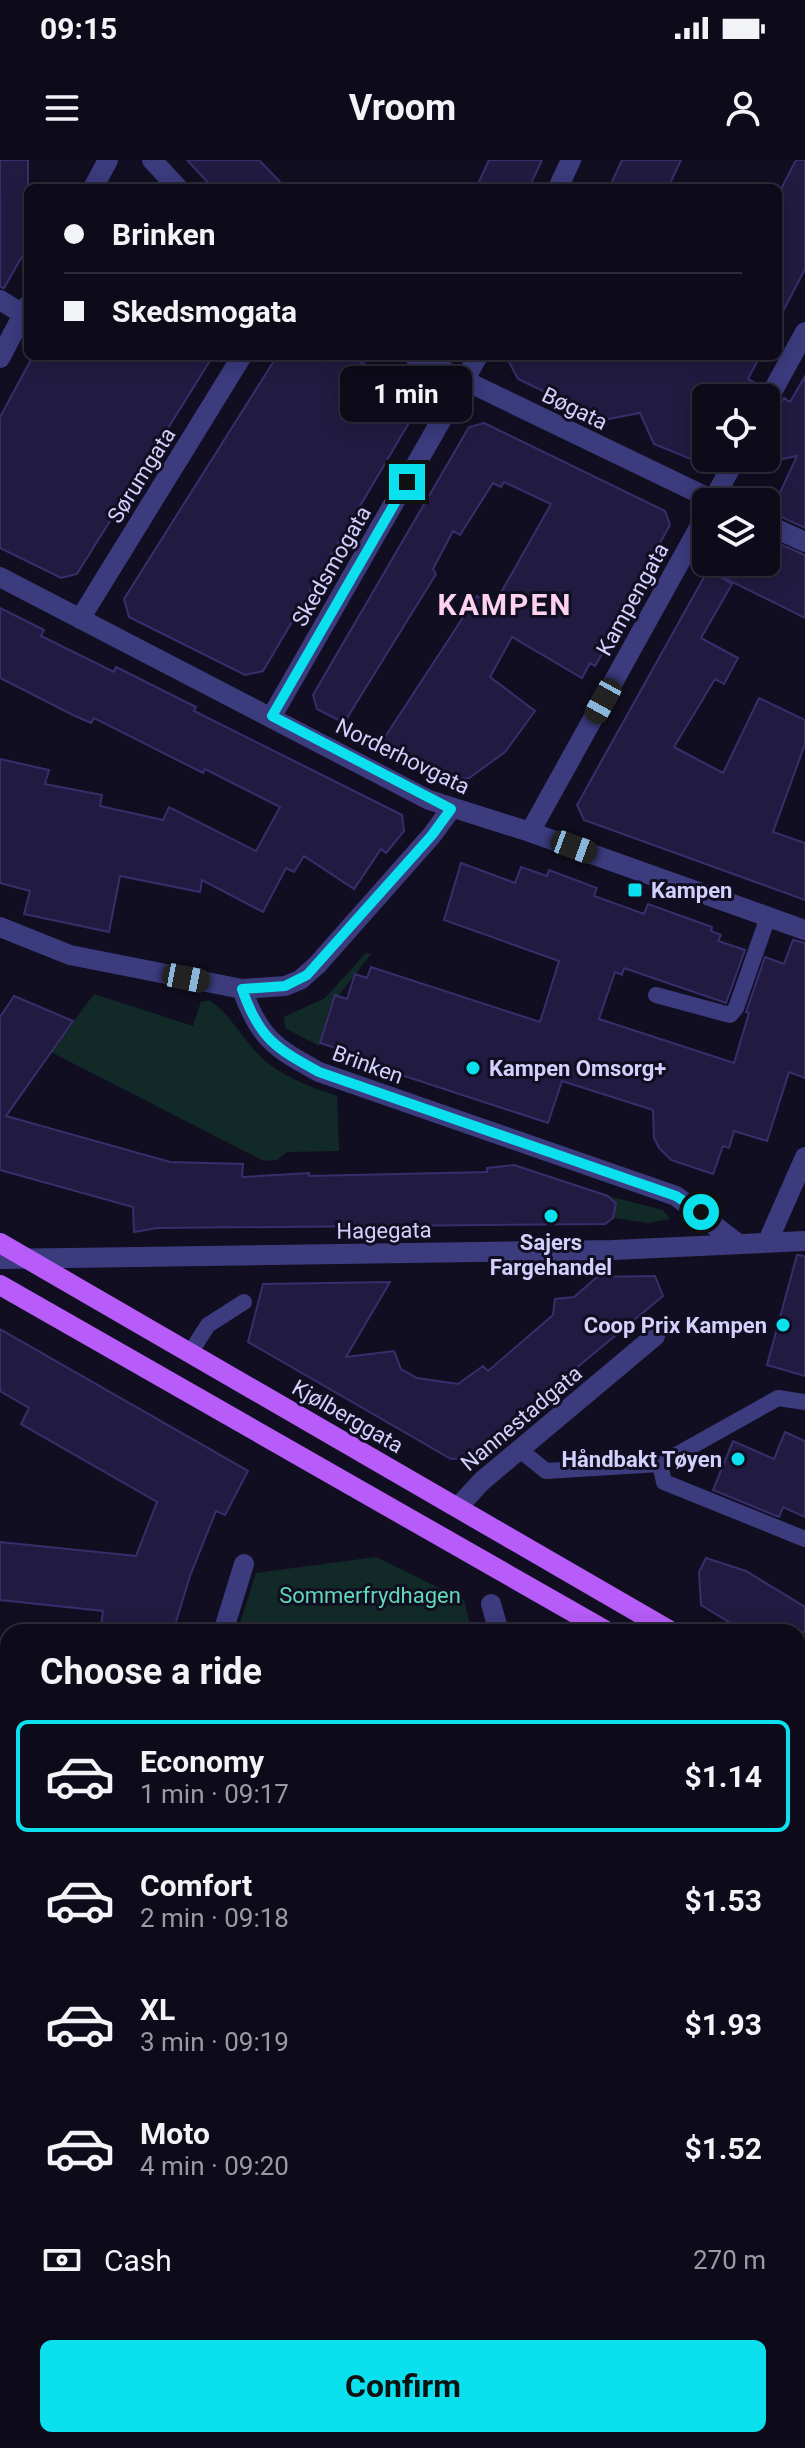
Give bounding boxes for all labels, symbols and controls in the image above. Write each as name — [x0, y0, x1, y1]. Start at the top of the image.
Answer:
text: 09:15 — [40, 11, 117, 46]
icon: menu — [40, 86, 84, 130]
icon: person — [721, 86, 765, 130]
text: Vroom — [349, 87, 456, 129]
text: Brinken — [112, 217, 216, 252]
text: Skedsmogata — [112, 294, 297, 329]
callout: 1 min — [341, 366, 473, 422]
text: 1 min — [373, 379, 439, 409]
street label: Bøgata — [538, 382, 612, 435]
map controls — [692, 384, 780, 576]
button: locate — [692, 384, 780, 472]
street label: Sørumgata — [102, 423, 181, 528]
route end — [389, 464, 425, 500]
button: layers — [692, 488, 780, 576]
street label: Skedsmogata — [287, 502, 376, 631]
street label: Kampengata — [591, 539, 674, 660]
district label: KAMPEN — [438, 587, 572, 622]
car — [581, 674, 625, 728]
street label: Norderhovgata — [332, 713, 474, 800]
car — [547, 828, 601, 866]
place label: Kampen — [651, 878, 732, 903]
marker: Kampen — [626, 881, 644, 899]
car — [160, 962, 212, 994]
street label: Brinken — [329, 1040, 407, 1089]
place label: Kampen Omsorg+ — [489, 1056, 666, 1081]
marker: Kampen Omsorg+ — [464, 1059, 482, 1077]
route start — [683, 1194, 719, 1230]
marker: Sajers Fargehandel — [542, 1207, 560, 1225]
street label: Hagegata — [336, 1217, 432, 1244]
place label: Sajers Fargehandel — [490, 1230, 612, 1280]
place label: Coop Prix Kampen — [584, 1313, 767, 1338]
marker: Coop Prix Kampen — [774, 1316, 792, 1334]
street label: Nannestadgata — [456, 1361, 587, 1476]
street label: Kjølberggata — [288, 1375, 408, 1458]
place label: Håndbakt Tøyen — [562, 1447, 722, 1472]
marker: Håndbakt Tøyen — [729, 1450, 747, 1468]
park label: Sommerfrydhagen — [279, 1583, 461, 1608]
text: Choose a ride — [40, 1651, 262, 1693]
icon: car — [44, 1740, 116, 1812]
text: Economy — [140, 1744, 264, 1779]
text: $1.14 — [684, 1759, 762, 1794]
text: 1 min · 09:17 — [140, 1779, 289, 1809]
icon: car — [44, 1864, 116, 1936]
text: Comfort — [140, 1868, 252, 1903]
text: $1.53 — [684, 1883, 762, 1918]
text: 2 min · 09:18 — [140, 1903, 289, 1933]
icon: car — [44, 1988, 116, 2060]
text: XL — [140, 1992, 175, 2027]
text: $1.93 — [684, 2007, 762, 2042]
text: 3 min · 09:19 — [140, 2027, 289, 2057]
icon: car — [44, 2112, 116, 2184]
text: Moto — [140, 2116, 210, 2151]
text: $1.52 — [684, 2131, 762, 2166]
text: 4 min · 09:20 — [140, 2151, 289, 2181]
icon: cash — [40, 2238, 84, 2282]
text: Cash — [104, 2243, 172, 2278]
text: 270 m — [693, 2245, 766, 2275]
button: Confirm — [40, 2340, 766, 2432]

